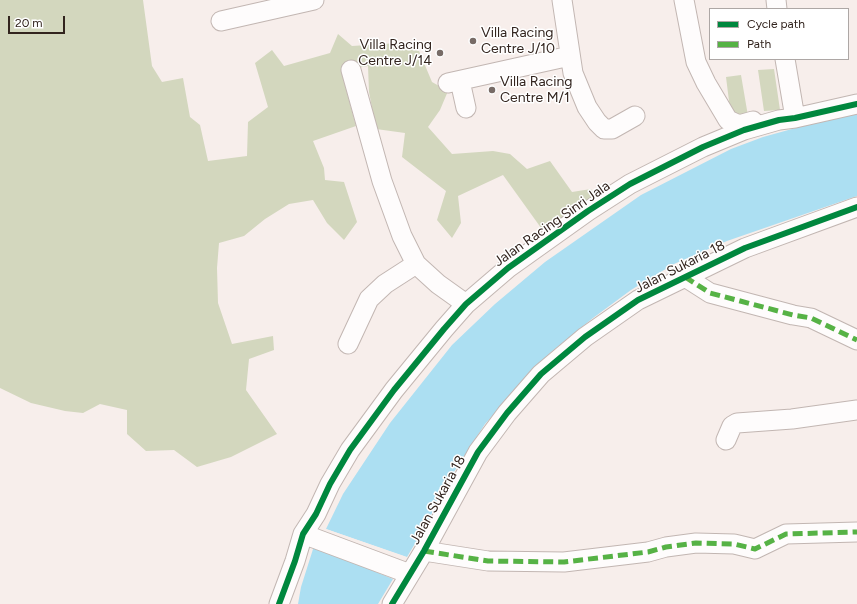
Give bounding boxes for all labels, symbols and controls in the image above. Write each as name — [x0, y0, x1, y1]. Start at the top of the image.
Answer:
scale bar — [10, 8, 67, 34]
legend — [709, 8, 849, 60]
text: 20 m — [15, 16, 43, 30]
text: Cycle path — [747, 17, 805, 31]
place label: Villa Racing Centre J/10 — [481, 25, 555, 58]
marker: Villa Racing Centre J/10 — [468, 36, 478, 46]
place label: Villa Racing Centre J/14 — [358, 37, 432, 70]
text: Path — [747, 37, 771, 51]
marker: Villa Racing Centre J/14 — [435, 48, 445, 58]
place label: Villa Racing Centre M/1 — [500, 74, 572, 106]
marker: Villa Racing Centre M/1 — [487, 85, 497, 95]
street label: Jalan Racing Sinri Jala — [491, 178, 613, 270]
street label: Jalan Sukaria 18 — [632, 237, 728, 297]
street label: Jalan Sukaria 18 — [407, 453, 469, 547]

